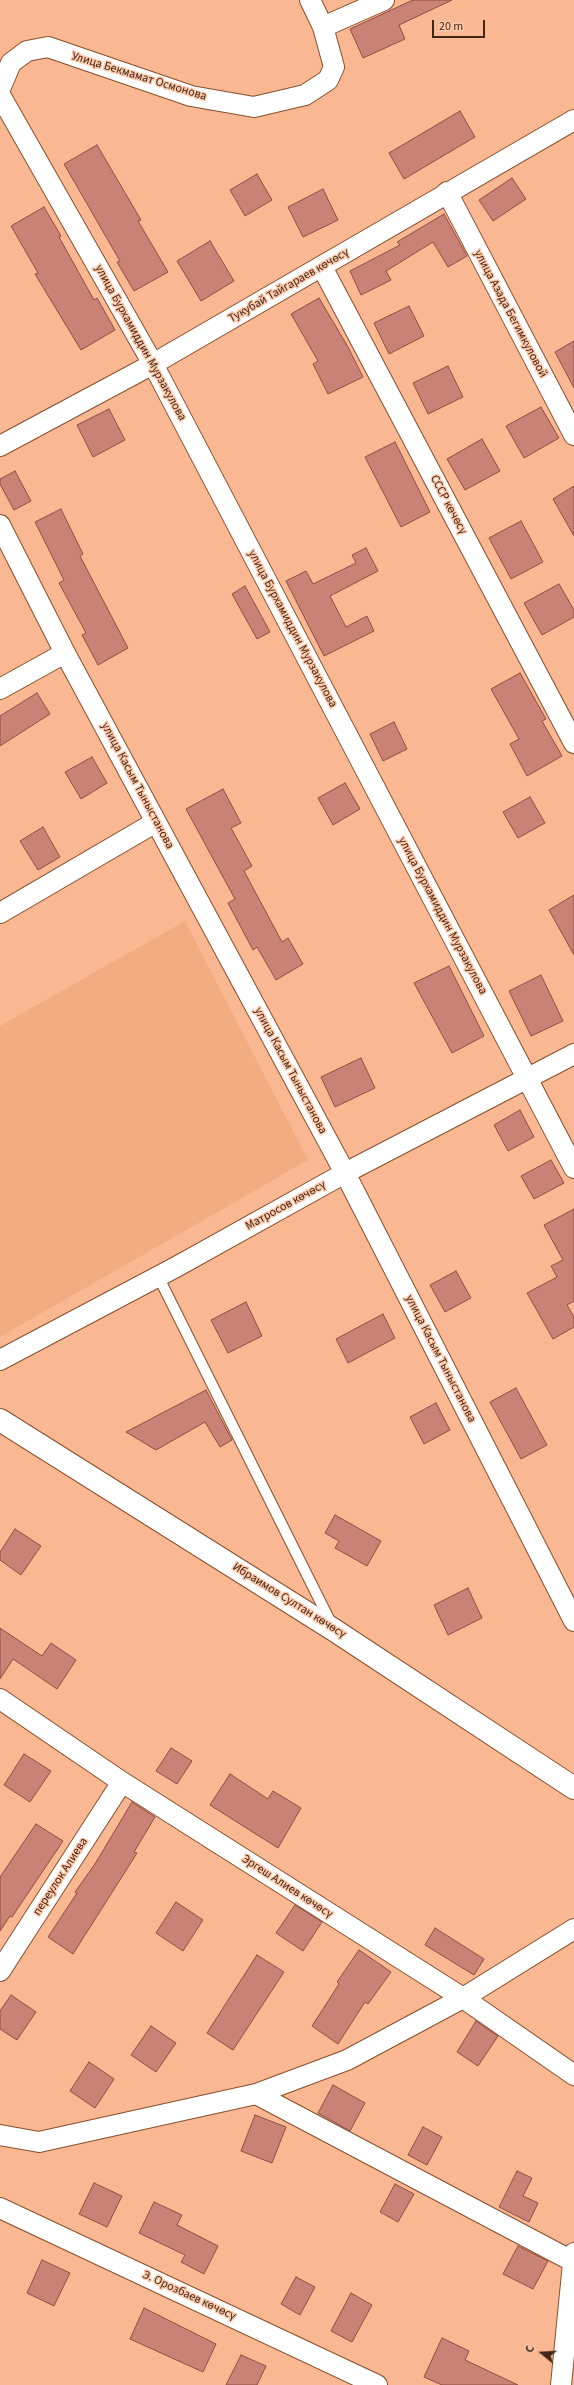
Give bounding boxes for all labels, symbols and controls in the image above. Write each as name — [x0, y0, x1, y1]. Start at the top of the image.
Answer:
scale bar — [434, 12, 487, 38]
text: 20 m — [439, 18, 463, 35]
street label: Улица Бекмамат Осмонова — [70, 50, 208, 104]
street label: Тукубай Тайгараев көчөсү — [226, 246, 352, 326]
street label: улица Азада Бегимкуловой — [470, 248, 550, 380]
street label: улица Бурхамиддин Мурзакулова — [91, 262, 189, 424]
street label: СССР көчөсү — [426, 473, 470, 537]
street label: улица Бурхамиддин Мурзакулова — [244, 548, 340, 710]
street label: улица Касым Тыныстанова — [97, 720, 177, 852]
street label: улица Бурхамиддин Мурзакулова — [394, 835, 490, 997]
street label: улица Касым Тыныстанова — [250, 1005, 330, 1137]
street label: Матросов көчөсү — [243, 1178, 329, 1234]
street label: улица Касым Тыныстанова — [402, 1293, 478, 1425]
street label: Ибраимов Султан көчөсү — [229, 1560, 349, 1642]
street label: переулок Алиева — [30, 1835, 92, 1919]
street label: Эргеш Алиев көчөсү — [239, 1852, 335, 1922]
street label: Э. Орозбаев көчөсү — [140, 2268, 238, 2324]
north arrow — [522, 2333, 562, 2373]
text: С — [522, 2344, 538, 2355]

